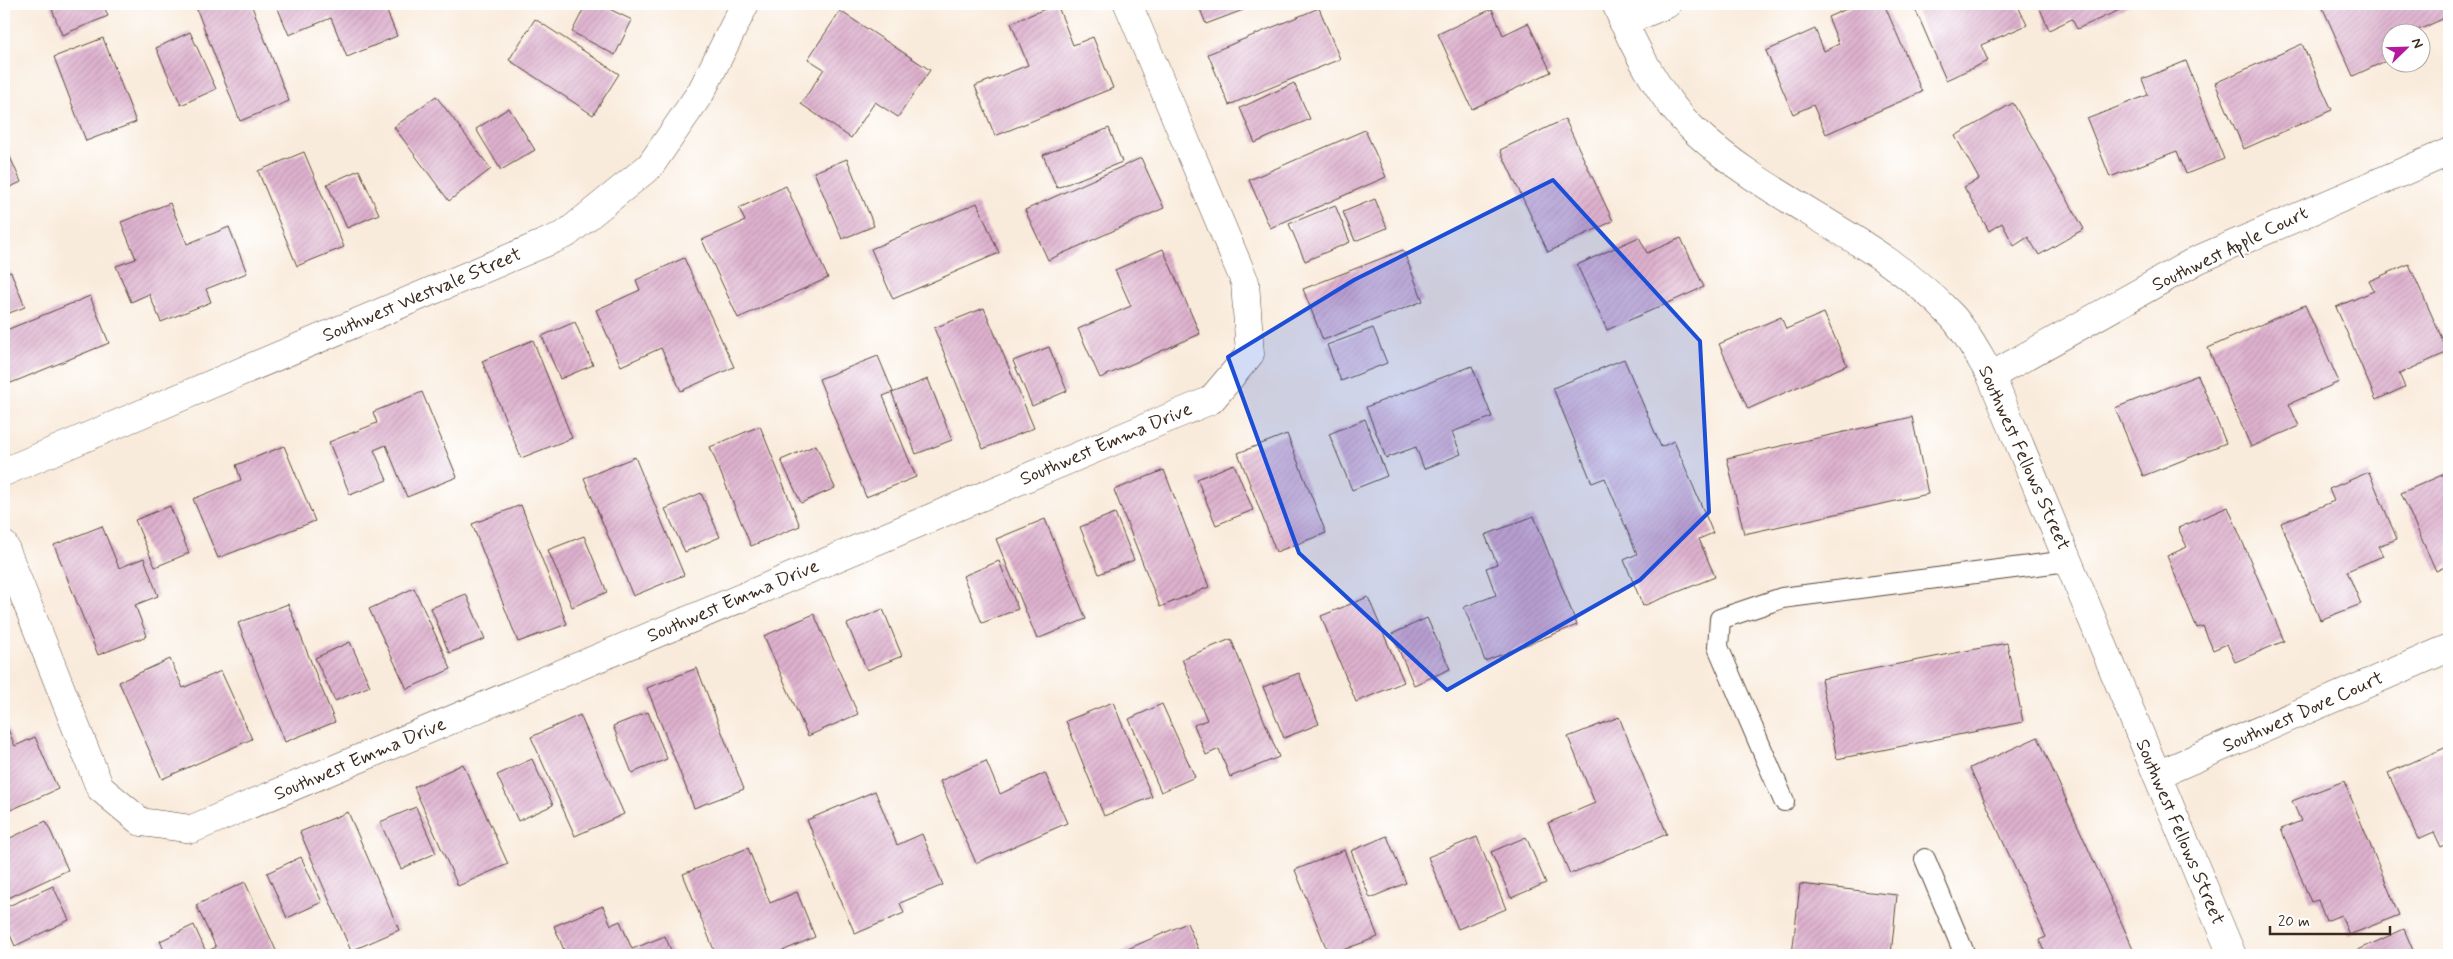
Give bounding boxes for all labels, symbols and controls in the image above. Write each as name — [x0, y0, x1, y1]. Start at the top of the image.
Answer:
north arrow — [2380, 22, 2430, 72]
text: N — [2407, 36, 2427, 51]
street label: Southwest Apple Court — [2148, 200, 2313, 299]
street label: Southwest Westvale Street — [319, 242, 525, 348]
street label: Southwest Fellows Street — [1972, 362, 2076, 554]
street label: Southwest Emma Drive — [1016, 396, 1196, 492]
street label: Southwest Emma Drive — [643, 553, 823, 649]
street label: Southwest Dove Court — [2219, 665, 2387, 759]
street label: Southwest Emma Drive — [270, 711, 450, 807]
street label: Southwest Fellows Street — [2130, 735, 2231, 929]
scale bar — [2270, 904, 2390, 936]
text: 20 m — [2278, 912, 2310, 932]

